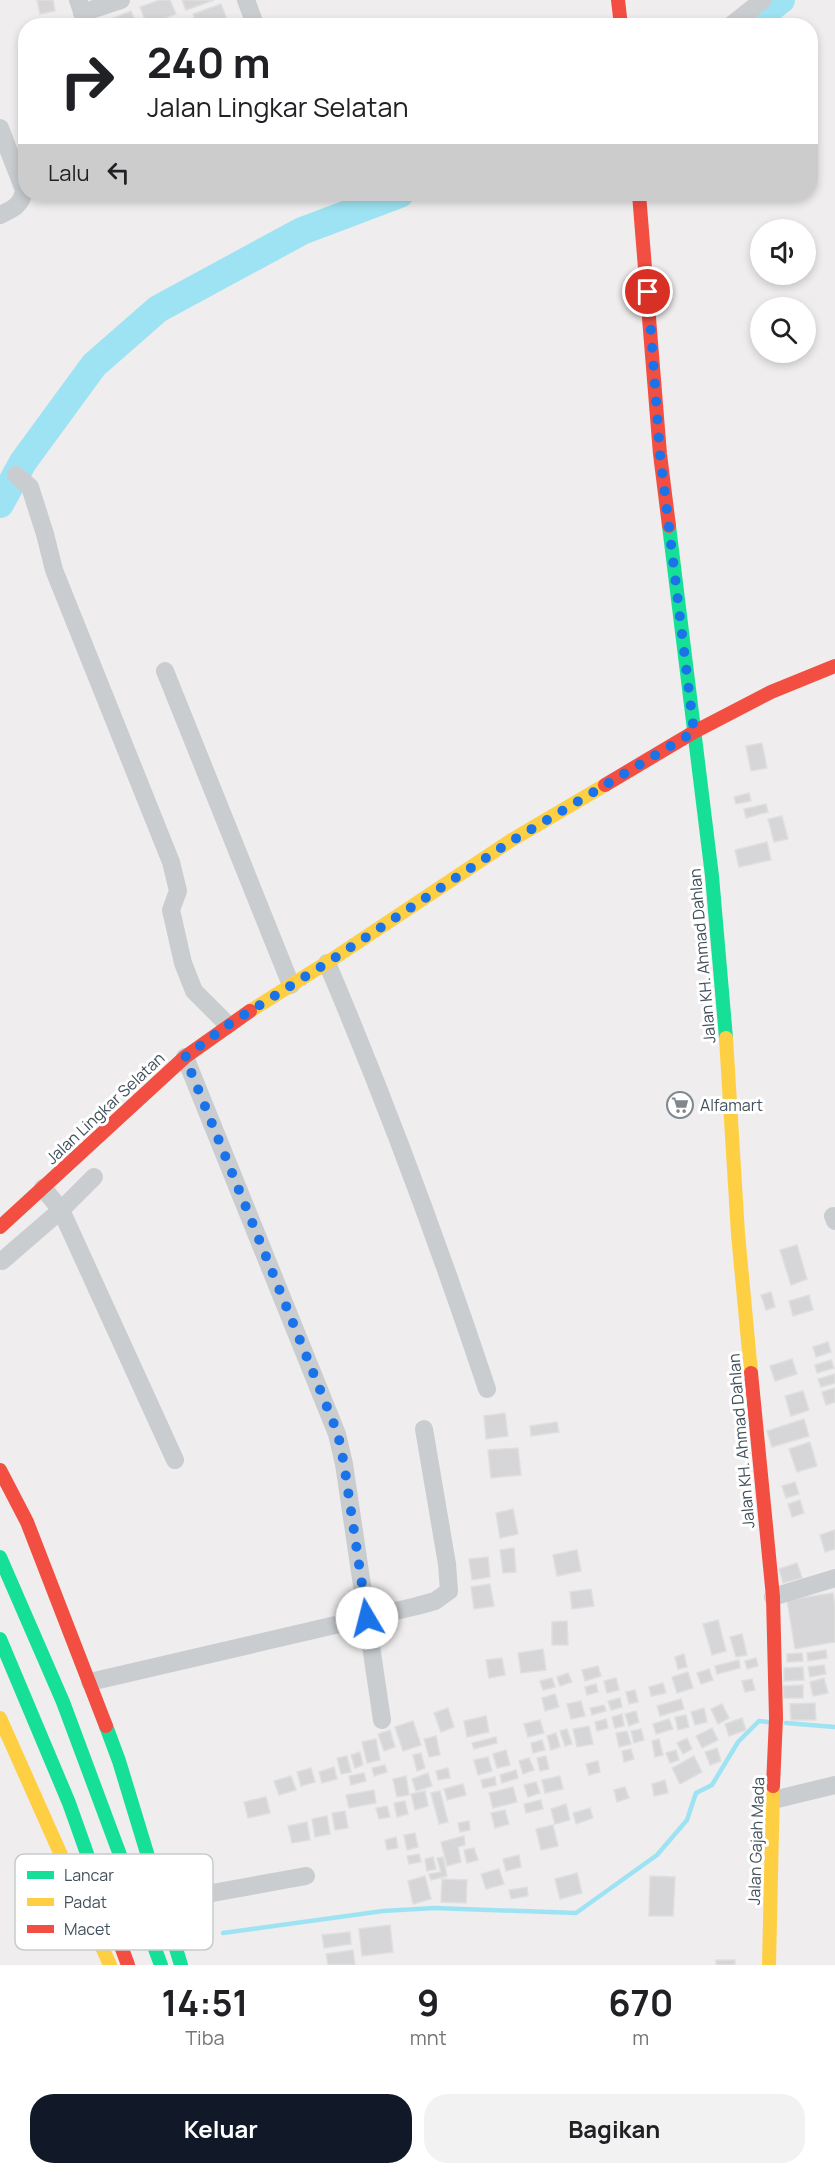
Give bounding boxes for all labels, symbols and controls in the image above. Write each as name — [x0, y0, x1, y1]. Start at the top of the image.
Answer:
text: 240 m — [147, 33, 271, 91]
icon: right — [48, 42, 126, 120]
text: Jalan Lingkar Selatan — [147, 88, 408, 125]
icon: left — [102, 156, 135, 189]
text: Lalu — [48, 158, 90, 188]
map controls — [750, 219, 816, 363]
button: sound — [750, 219, 816, 285]
pin — [622, 266, 673, 317]
icon: arrive — [631, 275, 664, 308]
button: search — [750, 297, 816, 363]
street label: Jalan KH. Ahmad Dahlan — [683, 868, 721, 1044]
street label: Jalan Lingkar Selatan — [41, 1047, 169, 1169]
supermarket icon: Alfamart — [665, 1090, 695, 1120]
place label: Alfamart — [700, 1094, 763, 1116]
street label: Jalan KH. Ahmad Dahlan — [722, 1353, 760, 1529]
position arrow — [335, 1586, 399, 1650]
street label: Jalan Gajah Mada — [743, 1777, 769, 1905]
legend — [15, 1854, 213, 1950]
text: Lancar — [64, 1864, 114, 1886]
text: Padat — [64, 1891, 107, 1913]
text: Macet — [64, 1918, 111, 1940]
text: 14:51 — [161, 1978, 248, 2027]
text: 9 — [417, 1978, 439, 2027]
text: 670 — [608, 1978, 673, 2027]
text: Tiba — [185, 2024, 225, 2051]
text: mnt — [410, 2024, 447, 2051]
text: m — [632, 2024, 649, 2051]
button: Keluar — [30, 2094, 412, 2163]
button: Bagikan — [424, 2094, 805, 2163]

